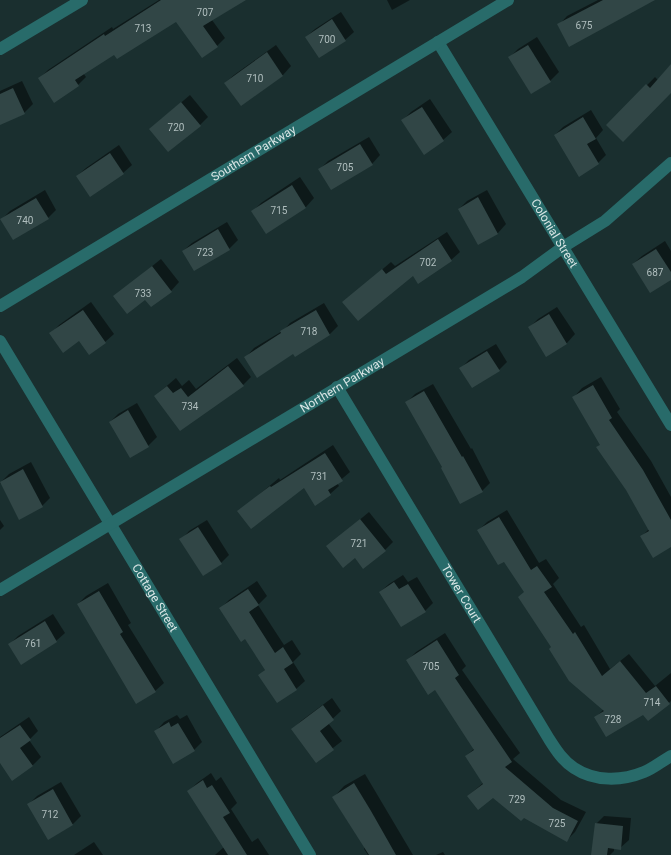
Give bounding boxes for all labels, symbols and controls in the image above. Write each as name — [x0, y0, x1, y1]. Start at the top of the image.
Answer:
house number: 707 — [197, 7, 214, 18]
house number: 675 — [576, 20, 593, 31]
house number: 713 — [135, 23, 151, 34]
house number: 700 — [319, 34, 336, 45]
house number: 710 — [247, 73, 264, 84]
house number: 720 — [168, 122, 185, 133]
street label: Southern Parkway — [209, 122, 299, 184]
house number: 705 — [337, 162, 354, 173]
street label: Colonial Street — [528, 196, 581, 270]
house number: 715 — [271, 205, 288, 216]
house number: 740 — [17, 215, 34, 226]
house number: 723 — [197, 247, 213, 258]
house number: 702 — [420, 257, 437, 268]
house number: 687 — [647, 267, 664, 278]
house number: 733 — [135, 288, 151, 299]
house number: 718 — [301, 326, 318, 337]
street label: Northern Parkway — [298, 354, 387, 415]
house number: 734 — [182, 401, 199, 412]
house number: 731 — [311, 471, 327, 482]
house number: 721 — [351, 538, 367, 549]
street label: Cottage Street — [129, 561, 181, 634]
street label: Tower Court — [438, 562, 484, 625]
house number: 761 — [25, 638, 41, 649]
house number: 705 — [423, 661, 440, 672]
house number: 714 — [644, 697, 661, 708]
house number: 728 — [605, 714, 622, 725]
house number: 729 — [509, 794, 525, 805]
house number: 712 — [42, 809, 59, 820]
house number: 725 — [549, 818, 566, 829]

